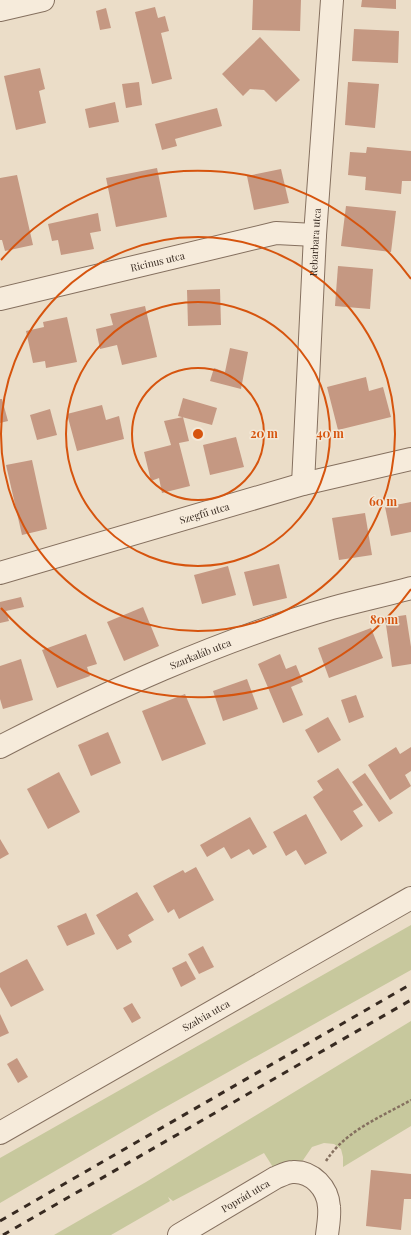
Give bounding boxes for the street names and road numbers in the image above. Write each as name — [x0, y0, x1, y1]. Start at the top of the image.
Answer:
street label: Rebarbara utca — [306, 208, 324, 277]
street label: Ricinus utca — [129, 248, 186, 275]
street label: Szegfű utca — [178, 499, 231, 527]
street label: Szarkaláb utca — [167, 635, 233, 672]
street label: Szalvia utca — [180, 996, 232, 1034]
street label: Poprád utca — [218, 1176, 272, 1215]

